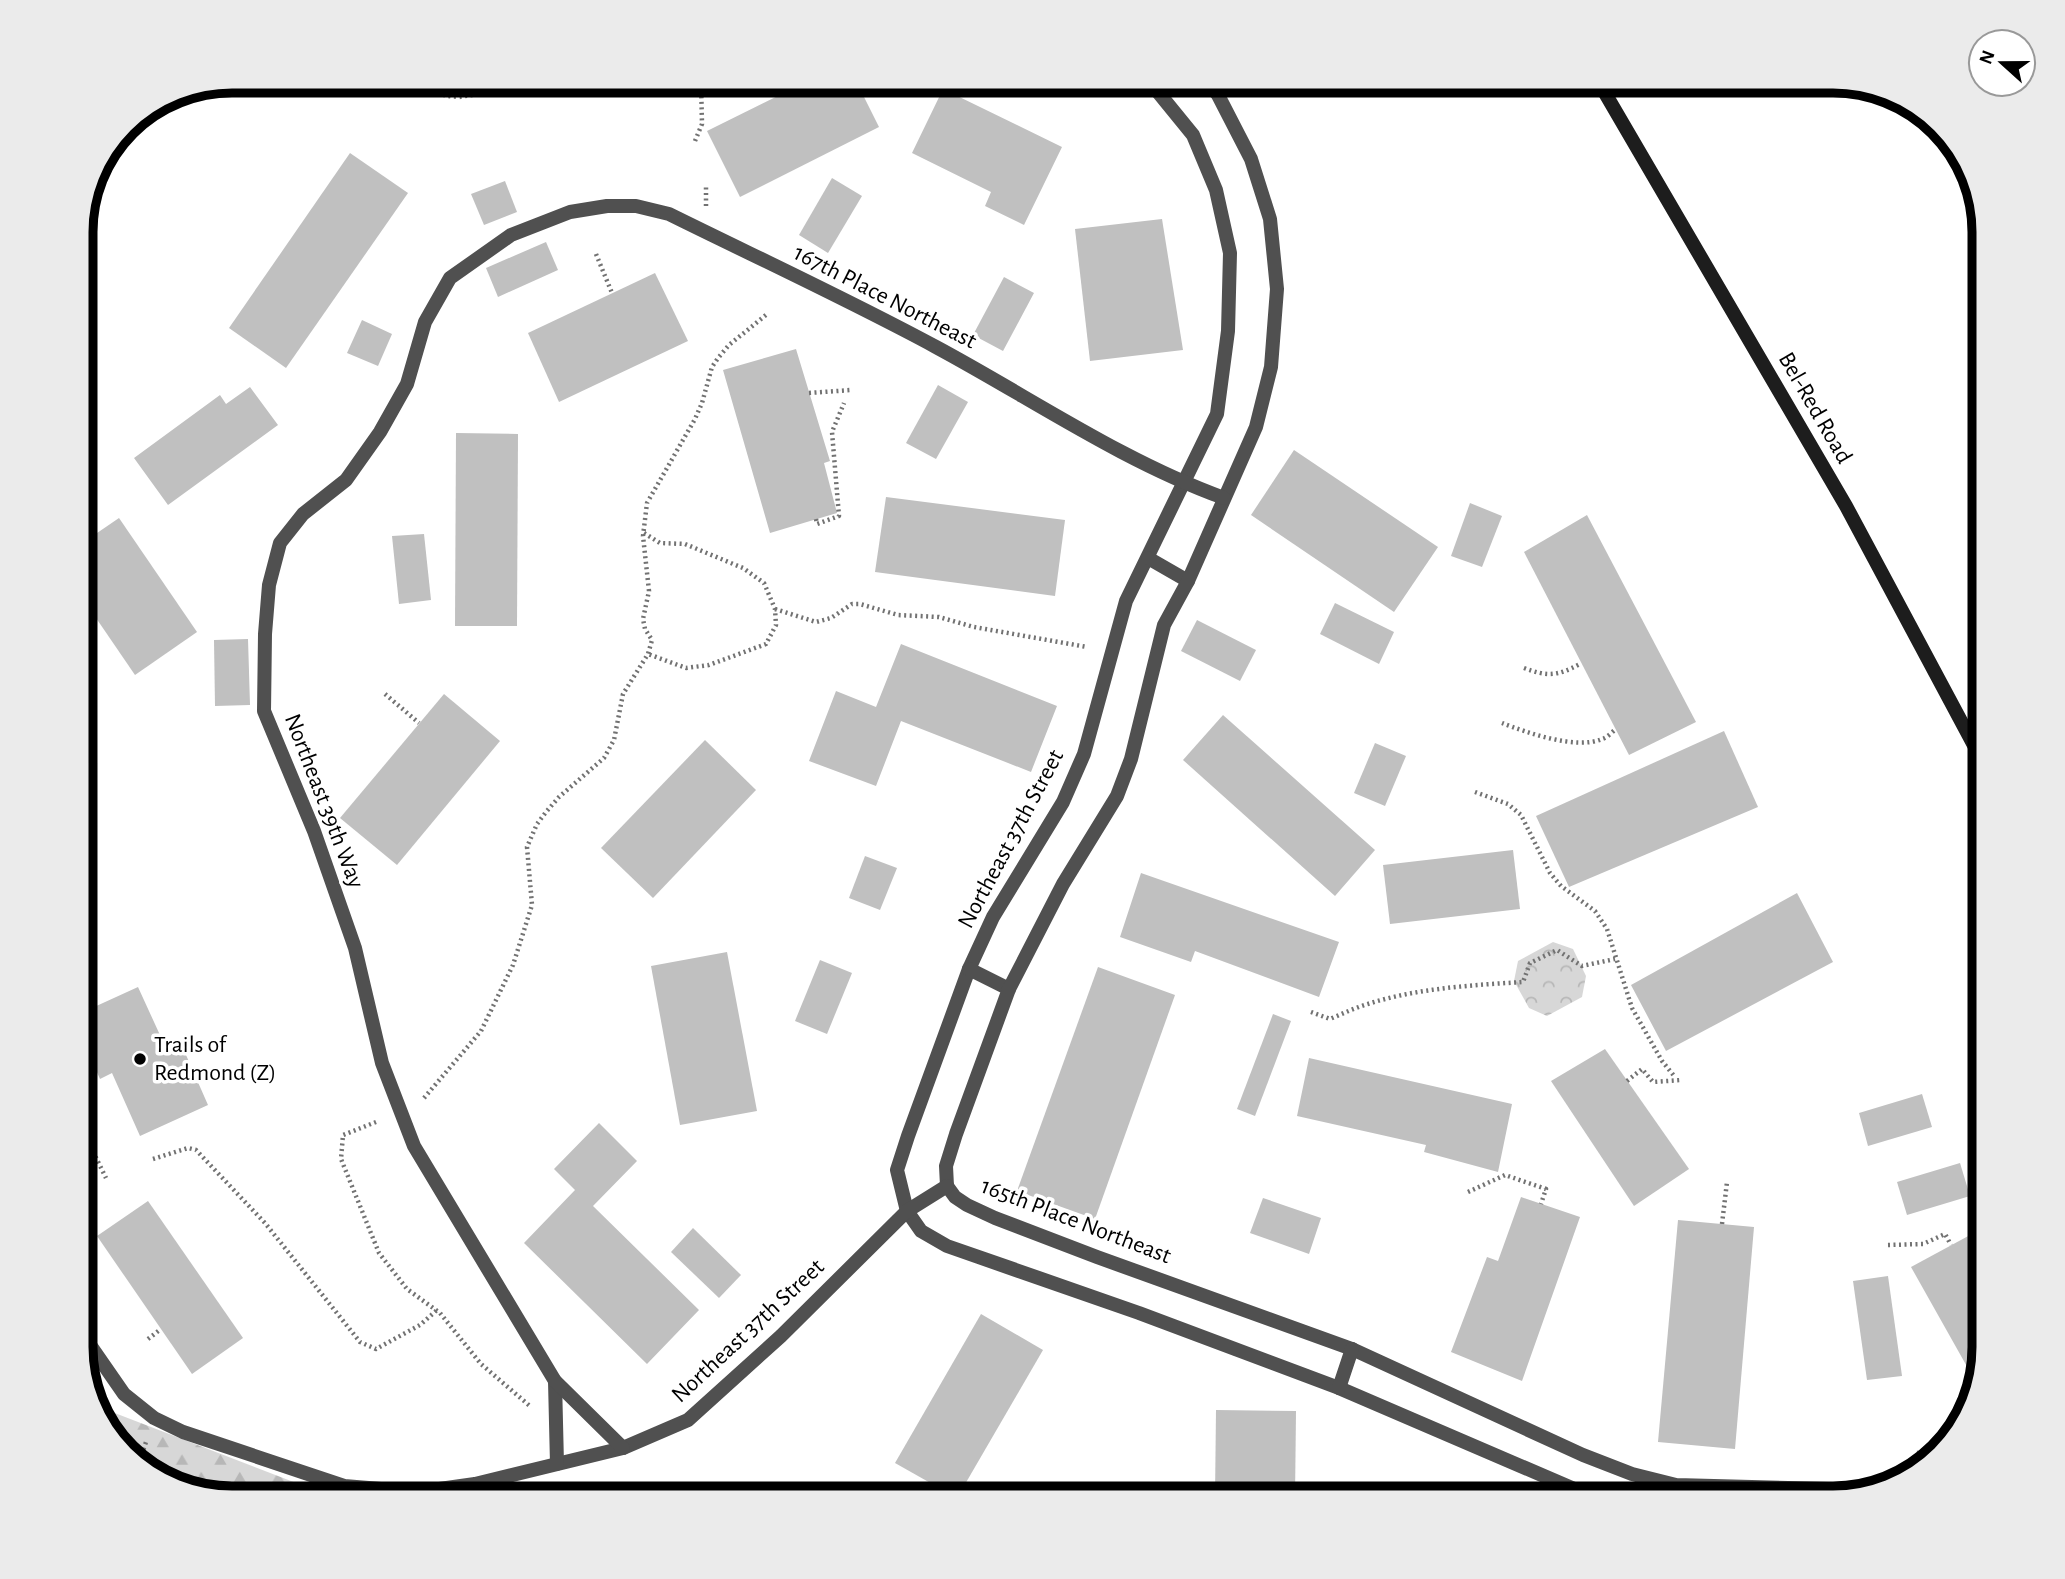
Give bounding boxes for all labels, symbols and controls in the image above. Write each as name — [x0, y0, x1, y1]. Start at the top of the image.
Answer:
north arrow — [1967, 28, 2037, 98]
text: N — [1976, 48, 1999, 67]
street label: 167th Place Northeast — [790, 241, 980, 354]
street label: Bel-Red Road — [1774, 348, 1856, 468]
street label: Northeast 39th Way — [280, 711, 368, 891]
street label: Northeast 37th Street — [954, 745, 1068, 932]
place label: Trails of Redmond (Z) — [154, 1033, 276, 1085]
marker: Trails of Redmond (Z) — [132, 1051, 148, 1067]
street label: 165th Place Northeast — [978, 1174, 1175, 1268]
street label: Northeast 37th Street — [667, 1254, 829, 1407]

